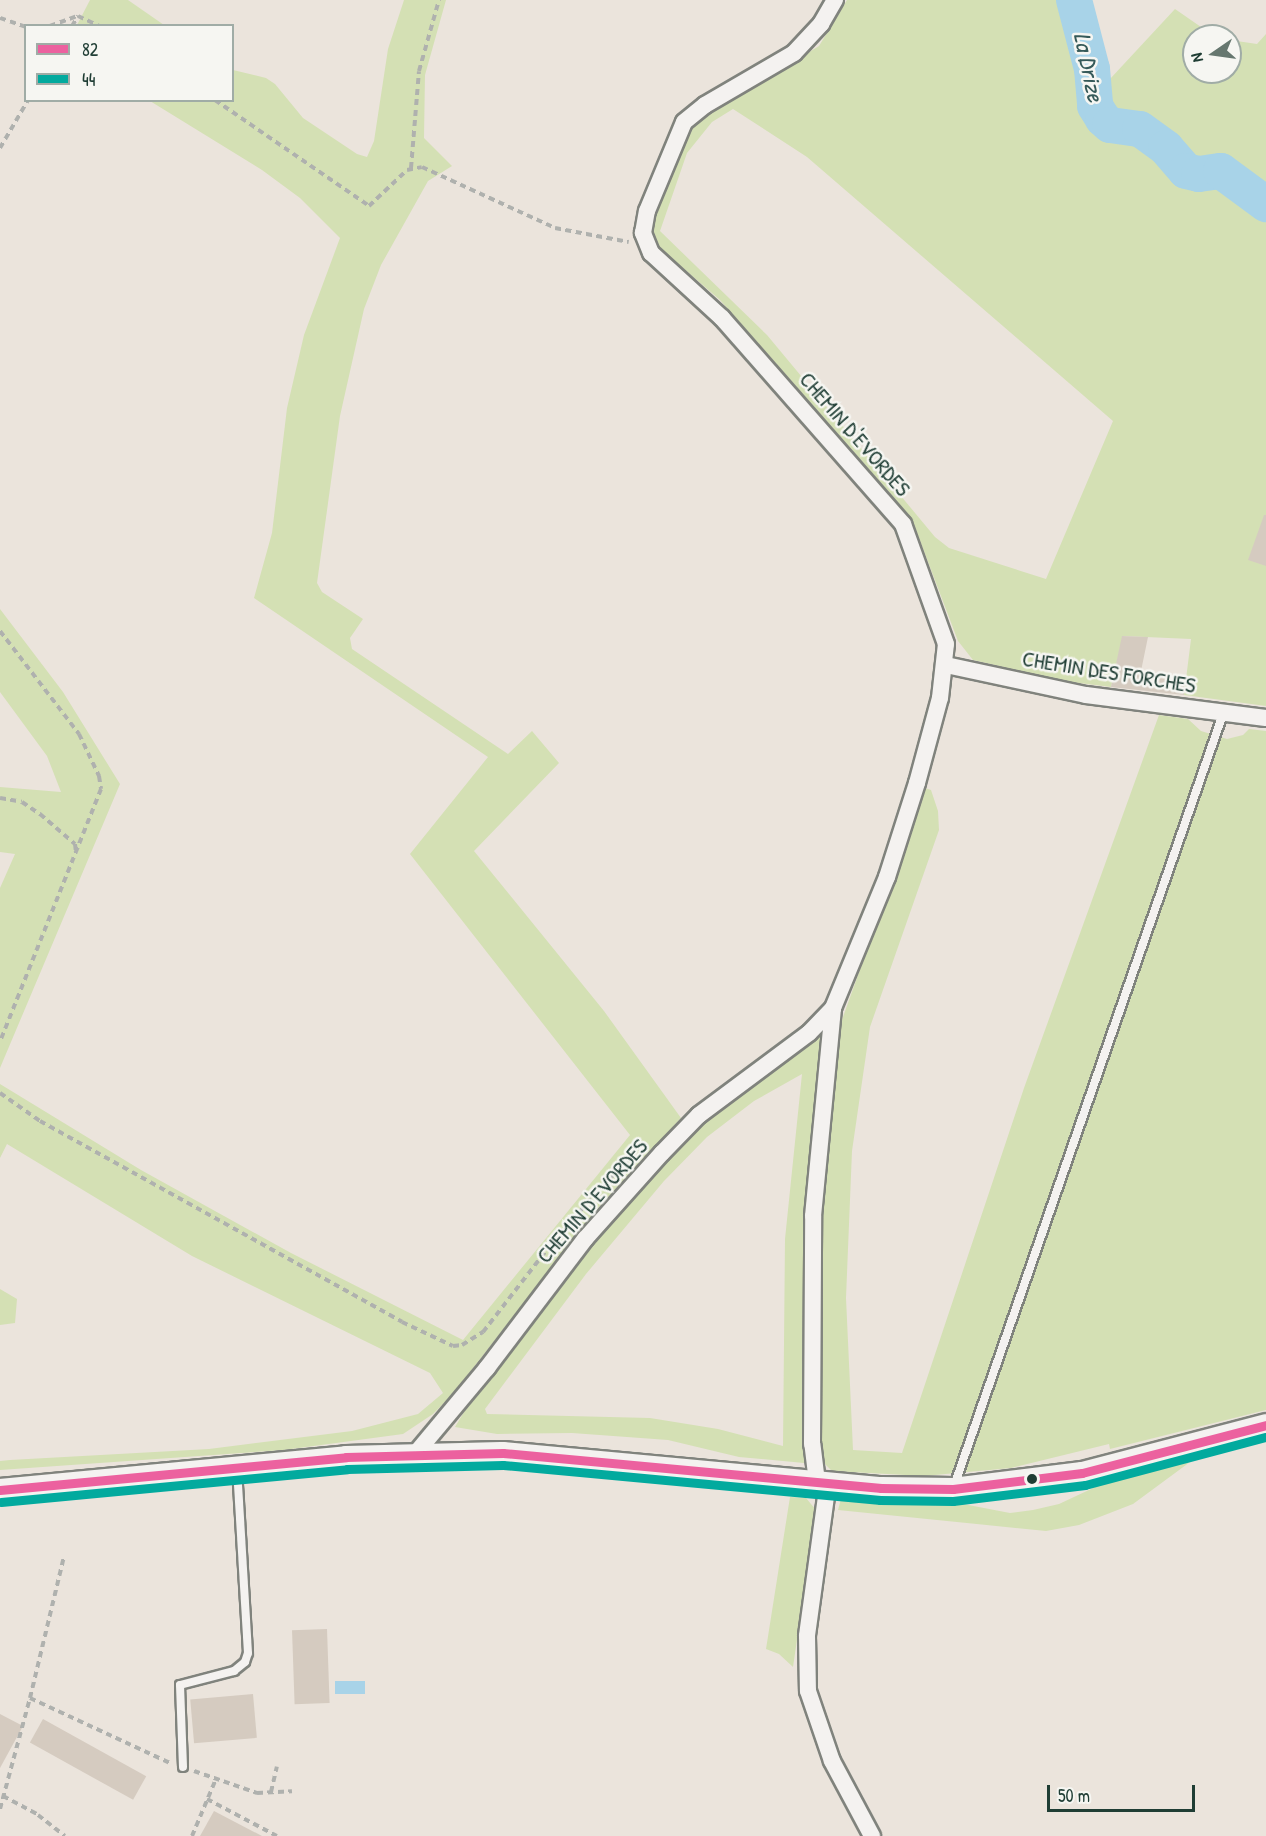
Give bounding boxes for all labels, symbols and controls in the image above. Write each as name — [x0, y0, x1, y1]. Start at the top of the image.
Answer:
legend — [24, 24, 234, 102]
north arrow — [1182, 24, 1242, 84]
water label: La Drize — [1068, 30, 1110, 104]
text: 82 — [82, 37, 98, 62]
text: N — [1185, 51, 1208, 64]
text: 44 — [82, 67, 96, 92]
street label: CHEMIN D'EVORDES — [794, 367, 916, 501]
street label: CHEMIN DES FORCHES — [1020, 645, 1198, 699]
street label: CHEMIN D'EVORDES — [531, 1134, 653, 1268]
unlabelled marker — [1026, 1473, 1038, 1485]
scale bar — [1050, 1773, 1198, 1811]
text: 50 m — [1058, 1783, 1090, 1808]

